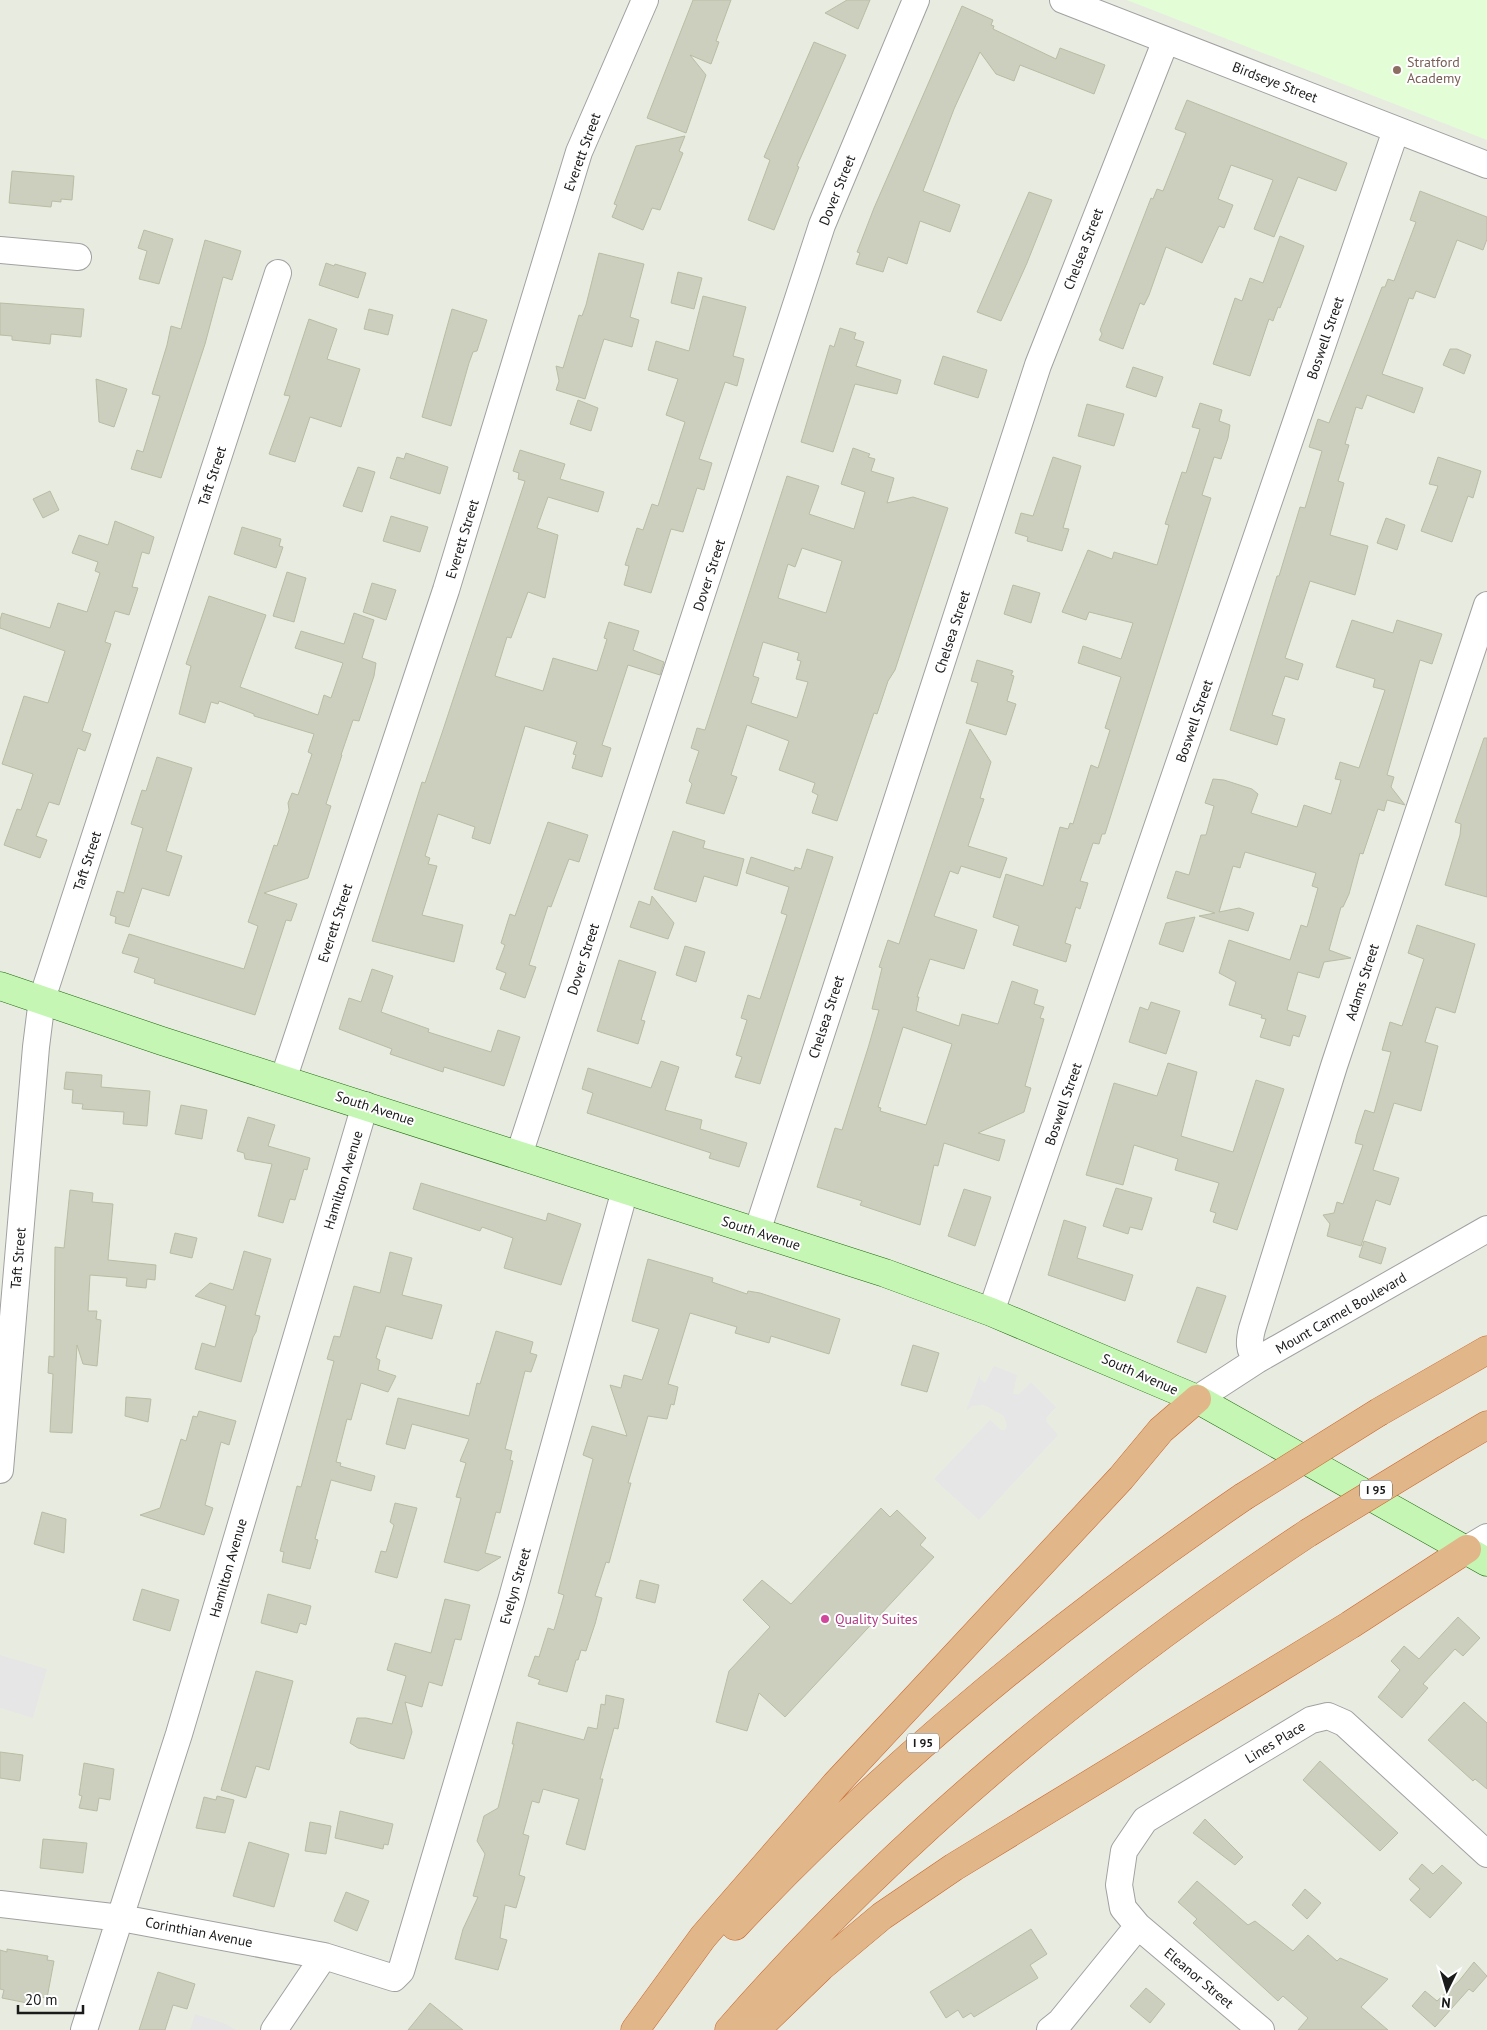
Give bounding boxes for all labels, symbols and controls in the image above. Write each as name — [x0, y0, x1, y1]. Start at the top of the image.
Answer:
place label: Stratford Academy — [1407, 53, 1461, 87]
street label: Birdseye Street — [1230, 57, 1320, 107]
marker: Stratford Academy — [1391, 64, 1403, 76]
street label: Everett Street — [560, 110, 605, 194]
street label: Dover Street — [815, 152, 859, 228]
street label: Chelsea Street — [1059, 205, 1107, 293]
street label: Boswell Street — [1302, 294, 1348, 382]
street label: Taft Street — [194, 444, 230, 508]
street label: Everett Street — [441, 497, 483, 581]
street label: Dover Street — [689, 537, 729, 613]
street label: Chelsea Street — [930, 588, 974, 676]
street label: Boswell Street — [1171, 677, 1217, 765]
street label: Taft Street — [69, 829, 105, 893]
street label: Everett Street — [314, 881, 356, 965]
street label: Dover Street — [563, 921, 603, 997]
street label: Adams Street — [1341, 941, 1383, 1023]
street label: Chelsea Street — [804, 973, 848, 1061]
street label: Boswell Street — [1040, 1060, 1086, 1148]
street label: South Avenue — [333, 1087, 417, 1129]
street label: Hamilton Avenue — [319, 1128, 367, 1232]
street label: South Avenue — [719, 1212, 803, 1254]
street label: Taft Street — [6, 1226, 30, 1290]
street label: Mount Carmel Boulevard — [1272, 1268, 1410, 1358]
street label: South Avenue — [1099, 1349, 1181, 1399]
road number: I 95 — [1360, 1480, 1392, 1500]
street label: Hamilton Avenue — [205, 1516, 251, 1620]
street label: Evelyn Street — [495, 1545, 535, 1626]
place label: Quality Suites — [835, 1610, 918, 1628]
marker: Quality Suites — [819, 1613, 831, 1625]
street label: Lines Place — [1241, 1717, 1309, 1767]
road number: I 95 — [907, 1734, 939, 1752]
street label: Corinthian Avenue — [144, 1913, 254, 1951]
street label: Eleanor Street — [1161, 1944, 1238, 2012]
north arrow — [1422, 1965, 1472, 2015]
scale bar — [18, 1982, 82, 2014]
text: 20 m — [25, 1990, 58, 2009]
text: N — [1440, 1994, 1451, 2012]

